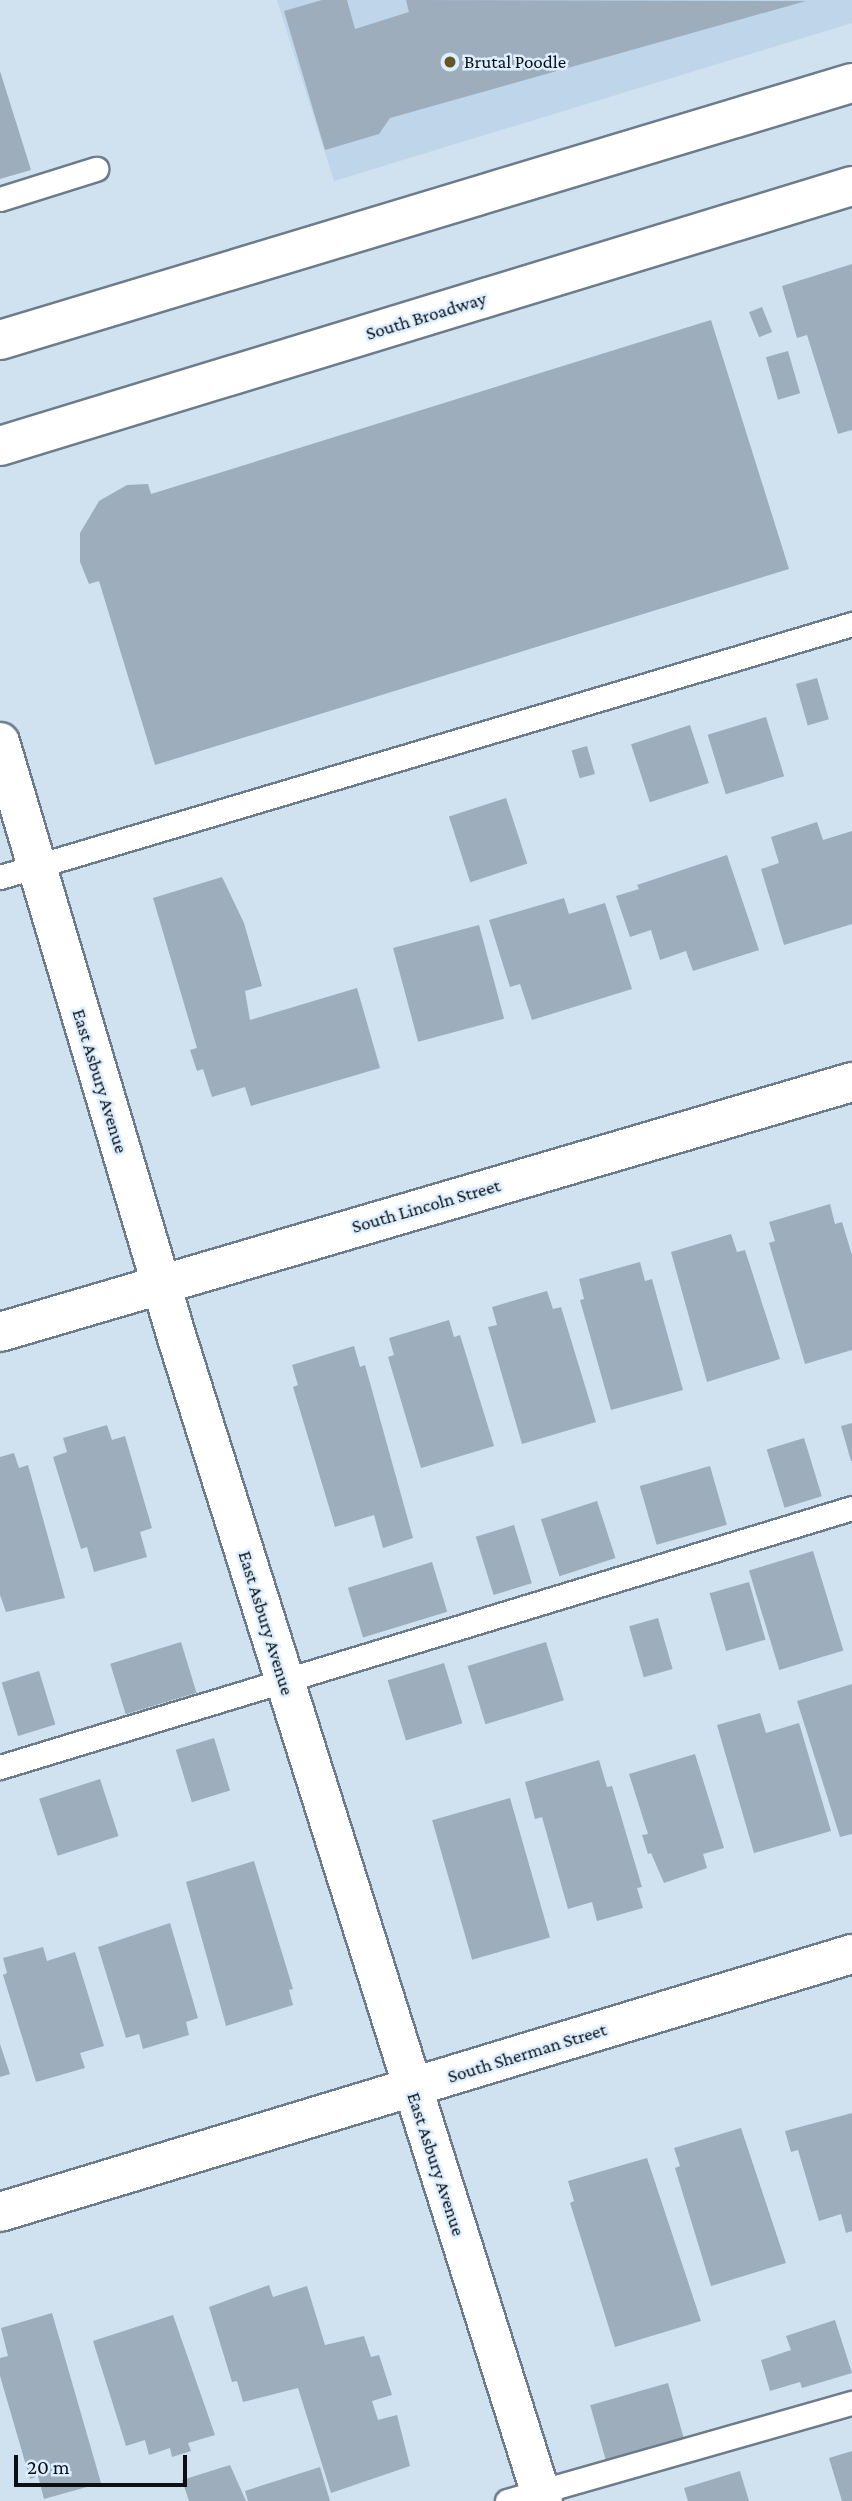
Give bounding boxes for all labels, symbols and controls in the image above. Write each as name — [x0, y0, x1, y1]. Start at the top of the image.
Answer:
place label: Brutal Poodle — [464, 51, 566, 73]
marker: Brutal Poodle — [442, 54, 458, 70]
street label: South Broadway — [363, 287, 489, 345]
street label: East Asbury Avenue — [67, 1006, 133, 1156]
street label: South Lincoln Street — [349, 1174, 503, 1238]
street label: East Asbury Avenue — [233, 1548, 299, 1698]
street label: South Sherman Street — [445, 2018, 609, 2088]
street label: East Asbury Avenue — [402, 2089, 470, 2239]
scale bar — [18, 2442, 191, 2486]
text: 20 m — [27, 2455, 70, 2479]

